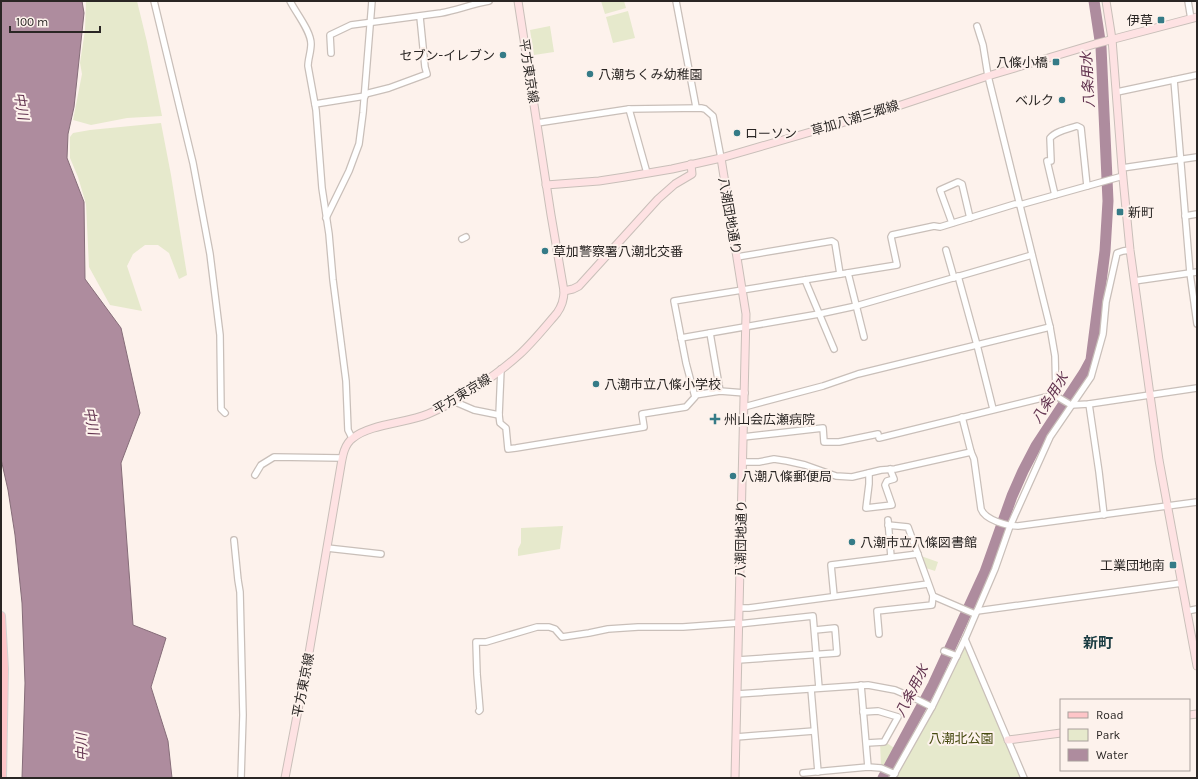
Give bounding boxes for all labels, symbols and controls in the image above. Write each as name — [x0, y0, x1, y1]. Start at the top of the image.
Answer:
scale bar — [10, 8, 100, 34]
place label: 伊草 — [1127, 13, 1153, 28]
text: 100 m — [16, 15, 48, 29]
marker: 伊草 — [1156, 15, 1166, 25]
street label: 平方東京線 — [517, 38, 541, 104]
place label: セブン-イレブン — [399, 48, 495, 63]
marker: セブン-イレブン — [498, 50, 508, 60]
water label: 八条用水 — [1078, 50, 1098, 108]
place label: 八條小橋 — [996, 55, 1048, 70]
marker: 八條小橋 — [1051, 57, 1061, 67]
place label: 八潮ちくみ幼稚園 — [598, 67, 703, 82]
marker: 八潮ちくみ幼稚園 — [585, 69, 595, 79]
water label: 中川 — [10, 91, 32, 123]
place label: ベルク — [1015, 93, 1054, 108]
marker: ベルク — [1057, 95, 1067, 105]
street label: 草加八潮三郷線 — [809, 98, 901, 138]
place label: ローソン — [745, 126, 797, 141]
marker: ローソン — [732, 128, 742, 138]
street label: 八潮団地通り — [716, 176, 744, 256]
place label: 新町 — [1128, 205, 1154, 220]
marker: 新町 — [1115, 207, 1125, 217]
place label: 草加警察署八潮北交番 — [553, 244, 683, 259]
marker: 草加警察署八潮北交番 — [540, 246, 550, 256]
water label: 八条用水 — [1028, 368, 1073, 426]
street label: 平方東京線 — [430, 371, 494, 417]
place label: 八潮市立八條小学校 — [604, 377, 721, 392]
marker: 八潮市立八條小学校 — [591, 379, 601, 389]
water label: 中川 — [80, 406, 102, 438]
place label: 州山会広瀬病院 — [724, 412, 815, 427]
marker: 州山会広瀬病院 — [709, 413, 721, 425]
place label: 八潮八條郵便局 — [741, 469, 832, 484]
marker: 八潮八條郵便局 — [728, 471, 738, 481]
street label: 八潮団地通り — [733, 500, 749, 578]
place label: 八潮市立八條図書館 — [860, 535, 977, 550]
marker: 八潮市立八條図書館 — [847, 537, 857, 547]
place label: 工業団地南 — [1100, 558, 1165, 573]
marker: 工業団地南 — [1168, 560, 1178, 570]
district label: 新町 — [1083, 634, 1113, 652]
street label: 平方東京線 — [289, 652, 317, 718]
water label: 八条用水 — [892, 660, 933, 720]
legend — [1060, 699, 1190, 771]
text: Road — [1096, 708, 1124, 722]
text: Park — [1096, 728, 1121, 742]
water label: 中川 — [73, 731, 91, 761]
park label: 八潮北公園 — [928, 731, 994, 746]
text: Water — [1096, 748, 1129, 762]

